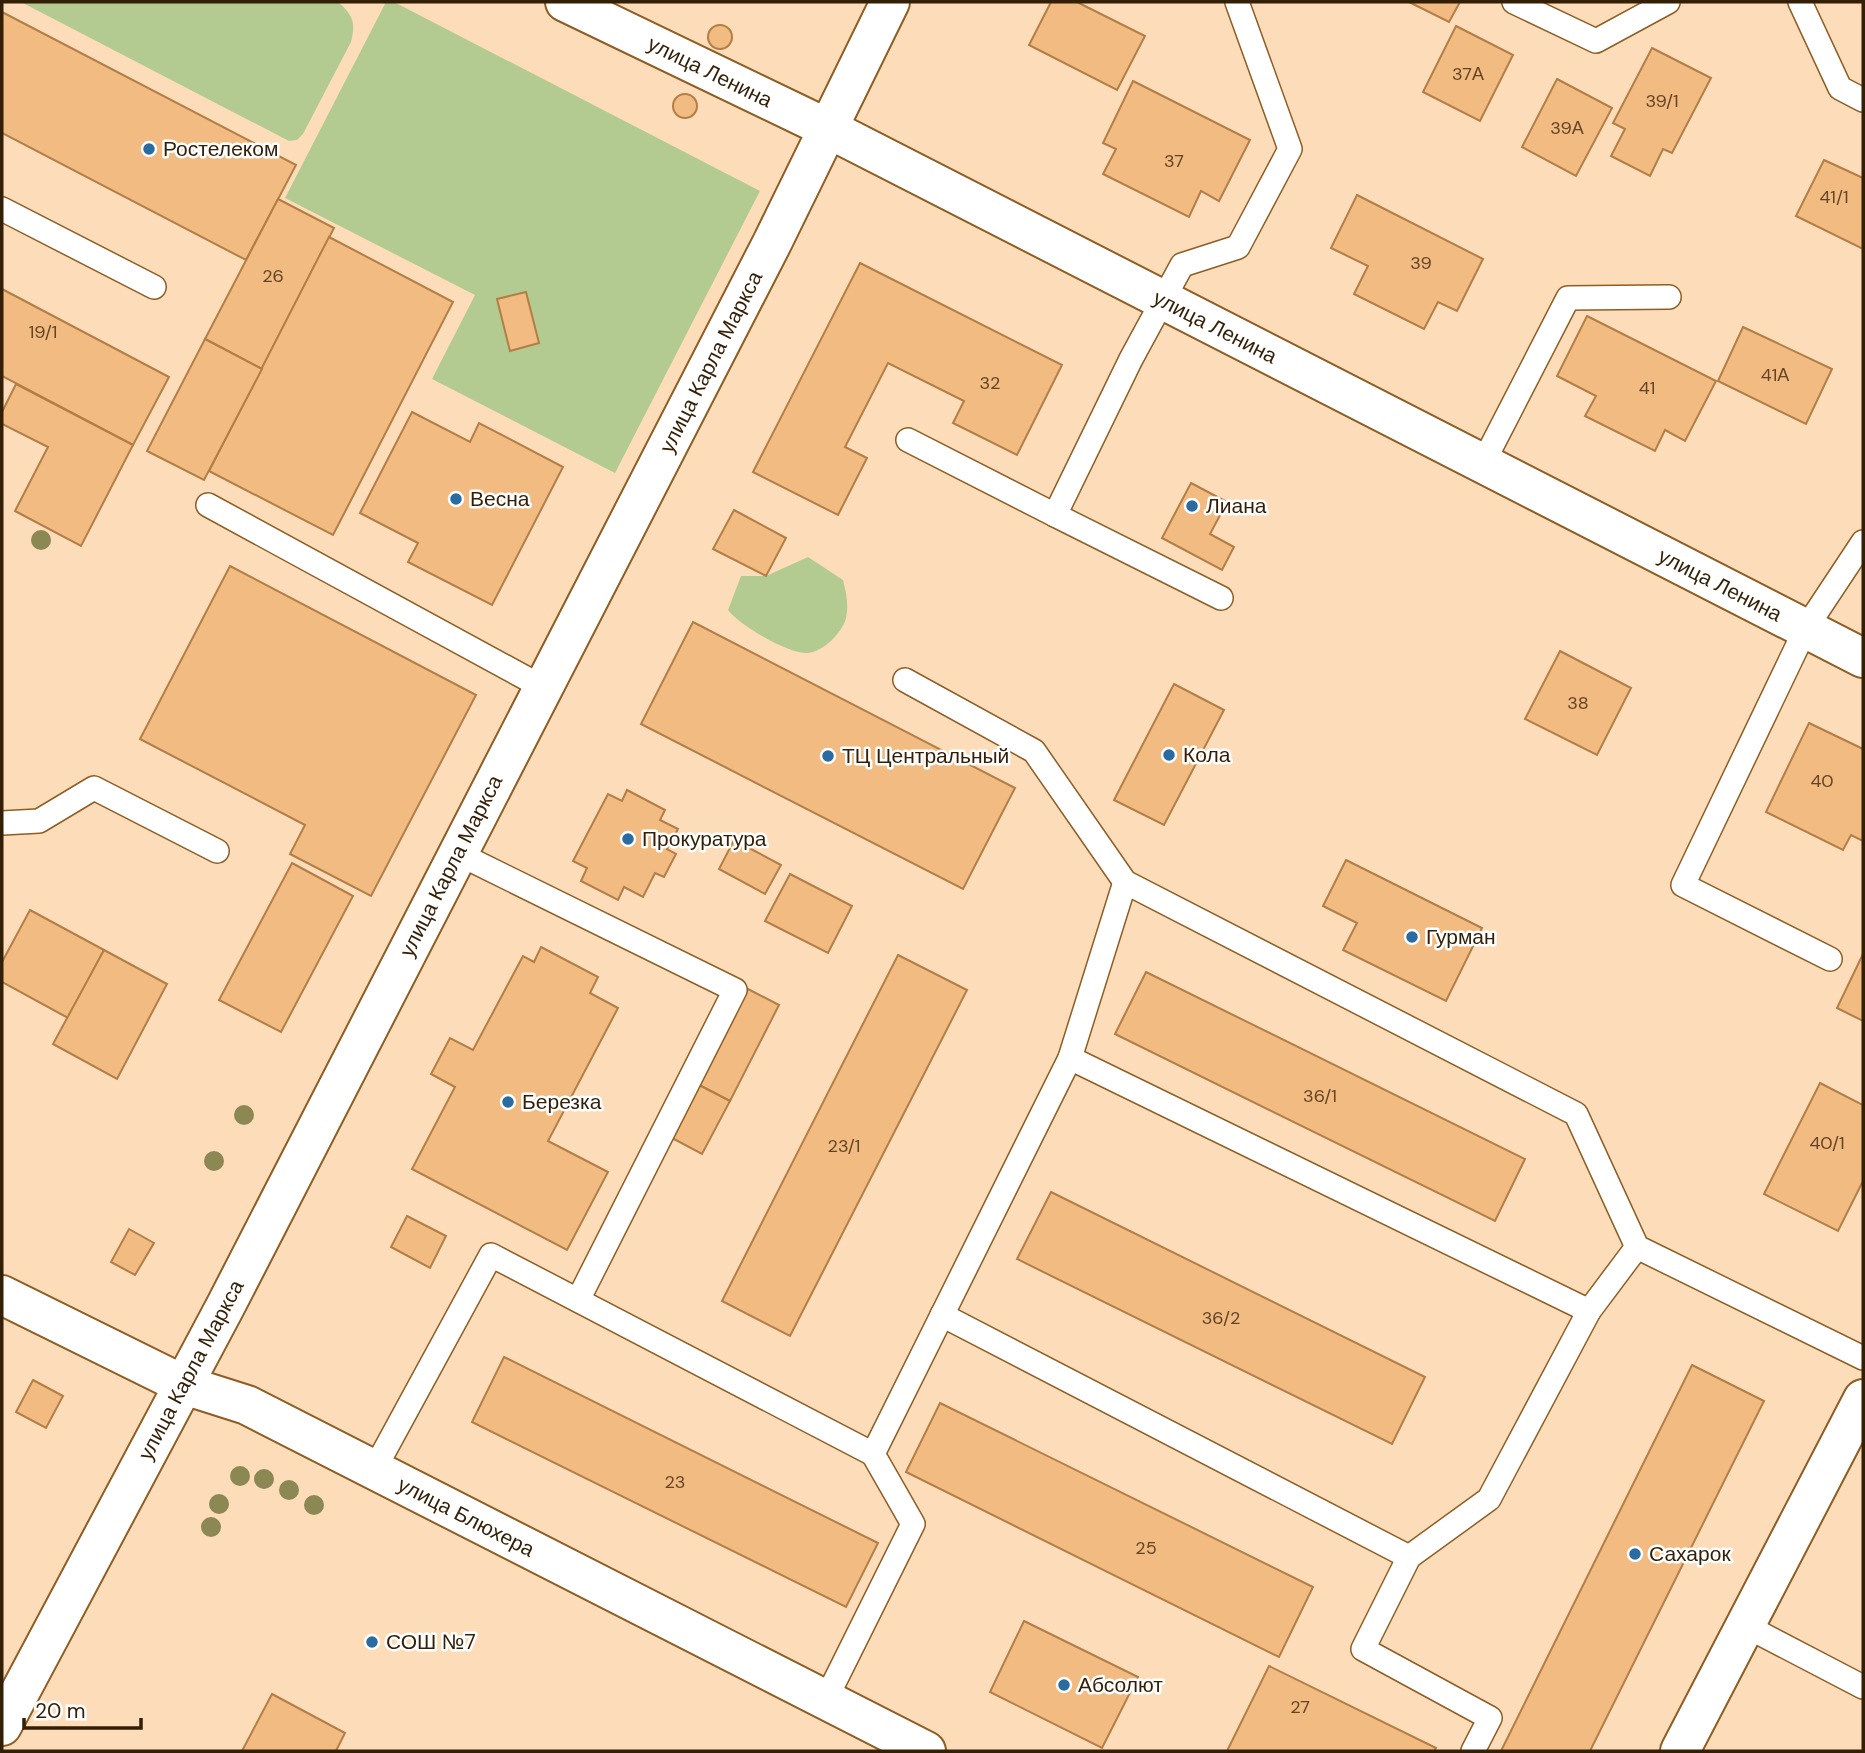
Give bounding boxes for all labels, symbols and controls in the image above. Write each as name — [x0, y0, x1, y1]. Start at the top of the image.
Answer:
street label: улица Ленина — [643, 30, 777, 114]
house number: 37А — [1452, 62, 1484, 86]
house number: 39/1 — [1645, 89, 1679, 113]
house number: 39А — [1550, 116, 1584, 140]
place label: Ростелeком — [163, 135, 278, 163]
marker: Ростелeком — [141, 141, 157, 157]
house number: 37 — [1164, 149, 1184, 173]
house number: 41/1 — [1819, 185, 1849, 209]
house number: 39 — [1410, 251, 1432, 275]
house number: 26 — [262, 264, 284, 288]
street label: улица Карла Маркса — [653, 266, 769, 458]
street label: улица Ленина — [1148, 284, 1282, 370]
house number: 19/1 — [29, 320, 57, 344]
house number: 41А — [1761, 363, 1789, 387]
house number: 32 — [979, 371, 1001, 395]
house number: 41 — [1639, 376, 1655, 400]
place label: Весна — [470, 485, 530, 513]
marker: Весна — [448, 491, 464, 507]
place label: Лиана — [1206, 492, 1267, 520]
marker: Лиана — [1184, 498, 1200, 514]
street label: улица Ленина — [1653, 542, 1787, 628]
house number: 38 — [1567, 691, 1589, 715]
place label: Кола — [1183, 741, 1231, 769]
place label: ТЦ Центральный — [842, 742, 1009, 770]
marker: Кола — [1161, 747, 1177, 763]
marker: ТЦ Центральный — [820, 748, 836, 764]
house number: 40 — [1810, 769, 1834, 793]
street label: улица Карла Маркса — [393, 770, 509, 962]
place label: Прокуратура — [642, 825, 767, 853]
marker: Прокуратура — [620, 831, 636, 847]
place label: Гурман — [1426, 923, 1496, 951]
marker: Гурман — [1404, 929, 1420, 945]
house number: 36/1 — [1303, 1084, 1337, 1108]
place label: Березка — [522, 1088, 602, 1116]
marker: Березка — [500, 1094, 516, 1110]
house number: 40/1 — [1809, 1131, 1845, 1155]
house number: 23/1 — [828, 1134, 860, 1158]
street label: улица Карла Маркса — [132, 1275, 251, 1465]
house number: 36/2 — [1202, 1306, 1240, 1330]
street label: улица Блюхера — [393, 1470, 539, 1564]
house number: 23 — [664, 1470, 686, 1494]
house number: 25 — [1135, 1536, 1157, 1560]
place label: Сахарок — [1649, 1540, 1731, 1568]
marker: Сахарок — [1627, 1546, 1643, 1562]
place label: СОШ №7 — [386, 1628, 476, 1656]
marker: СОШ №7 — [364, 1634, 380, 1650]
place label: Абсолют — [1078, 1671, 1163, 1699]
marker: Абсолют — [1056, 1677, 1072, 1693]
scale bar — [24, 1686, 142, 1730]
house number: 27 — [1290, 1695, 1310, 1719]
text: 20 m — [35, 1697, 86, 1725]

